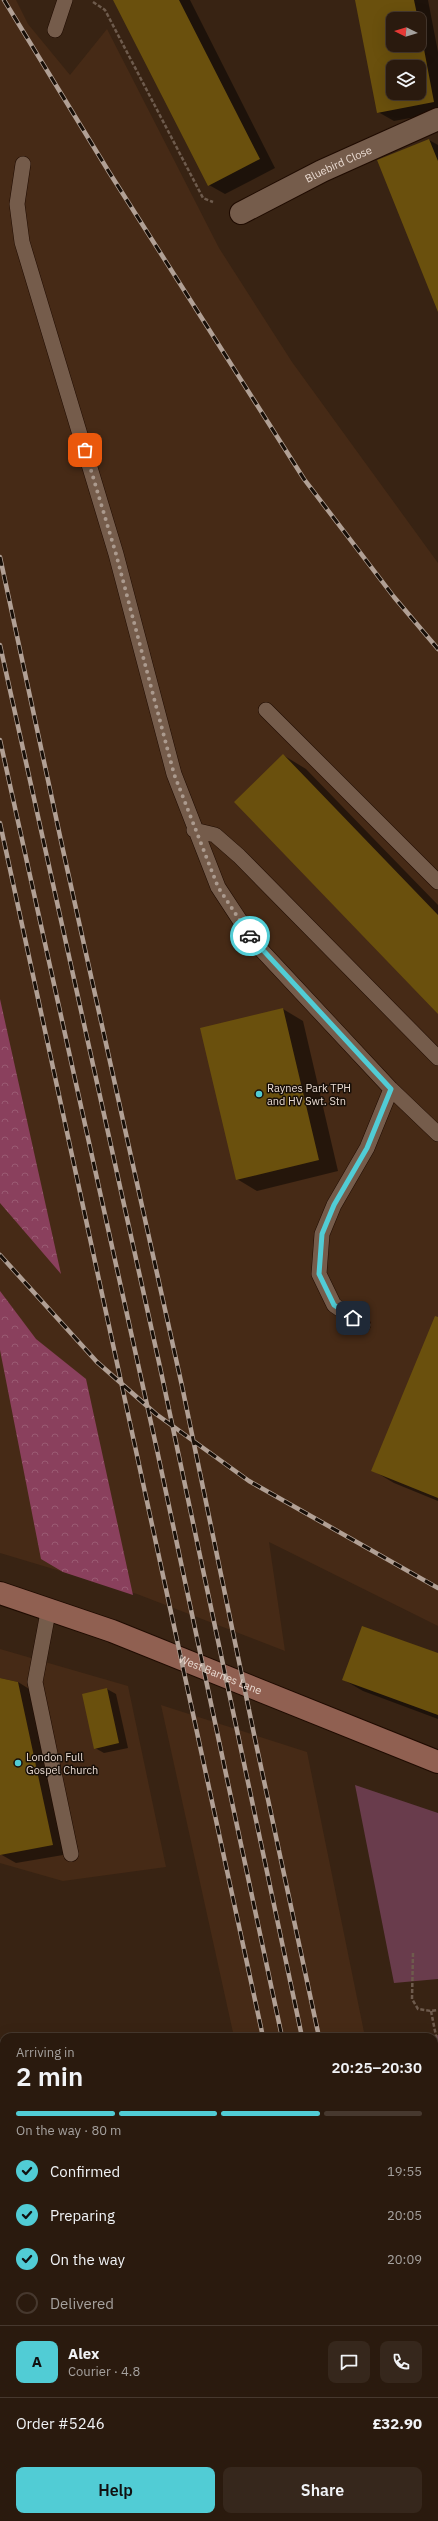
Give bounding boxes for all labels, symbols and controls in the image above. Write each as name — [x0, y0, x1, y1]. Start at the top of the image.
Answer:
north arrow — [386, 12, 426, 52]
map controls — [386, 12, 426, 100]
button: layers — [386, 60, 426, 100]
street label: Bluebird Close — [303, 143, 374, 186]
pin — [68, 433, 102, 467]
icon: bag — [74, 439, 96, 461]
courier — [230, 916, 270, 956]
icon: car — [239, 925, 261, 947]
place label: Raynes Park TPH and HV Swt. Stn — [267, 1081, 351, 1108]
marker: Raynes Park TPH and HV Swt. Stn — [254, 1089, 264, 1099]
pin — [336, 1301, 370, 1335]
icon: home — [342, 1307, 364, 1329]
street label: West Barnes Lane — [177, 1652, 264, 1698]
place label: London Full Gospel Church — [26, 1750, 98, 1777]
marker: London Full Gospel Church — [13, 1758, 23, 1768]
text: Arriving in — [16, 2044, 75, 2061]
text: 20:25–20:30 — [332, 2058, 422, 2077]
text: 2 min — [16, 2059, 83, 2093]
text: On the way · 80 m — [16, 2122, 121, 2139]
icon: check — [16, 2160, 38, 2182]
text: Confirmed — [50, 2162, 120, 2181]
text: 19:55 — [387, 2163, 422, 2180]
icon: check — [16, 2204, 38, 2226]
text: Preparing — [50, 2206, 115, 2225]
text: 20:05 — [387, 2207, 422, 2224]
icon: check — [16, 2248, 38, 2270]
text: On the way — [50, 2250, 125, 2269]
text: 20:09 — [387, 2251, 422, 2268]
text: Delivered — [50, 2294, 114, 2313]
button: chat — [328, 2341, 370, 2383]
button: phone — [380, 2341, 422, 2383]
text: Alex — [68, 2344, 99, 2363]
text: A — [32, 2352, 42, 2371]
text: Courier · 4.8 — [68, 2363, 140, 2380]
text: Order #5246 — [16, 2414, 105, 2433]
text: £32.90 — [373, 2414, 422, 2433]
button: Help — [16, 2467, 215, 2513]
button: Share — [223, 2467, 422, 2513]

